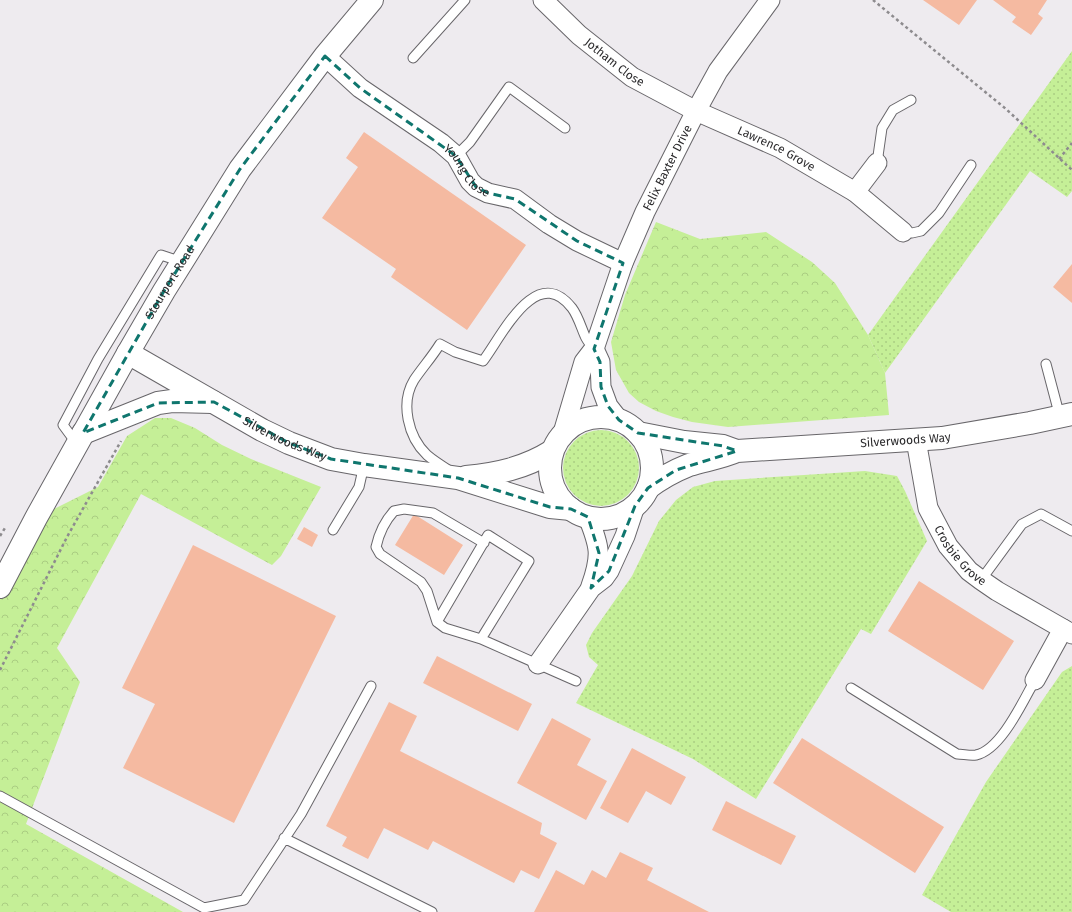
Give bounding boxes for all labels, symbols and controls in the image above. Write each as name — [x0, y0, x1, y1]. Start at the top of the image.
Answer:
street label: Jotham Close — [582, 35, 647, 89]
street label: Felix Baxter Drive — [640, 122, 695, 213]
street label: Lawrence Grove — [735, 123, 818, 174]
street label: Young Close — [441, 142, 492, 200]
street label: Stourport Road — [142, 243, 198, 321]
street label: Silverwoods Way — [240, 413, 329, 464]
street label: Silverwoods Way — [860, 430, 952, 450]
street label: Crosbie Grove — [931, 523, 989, 589]

